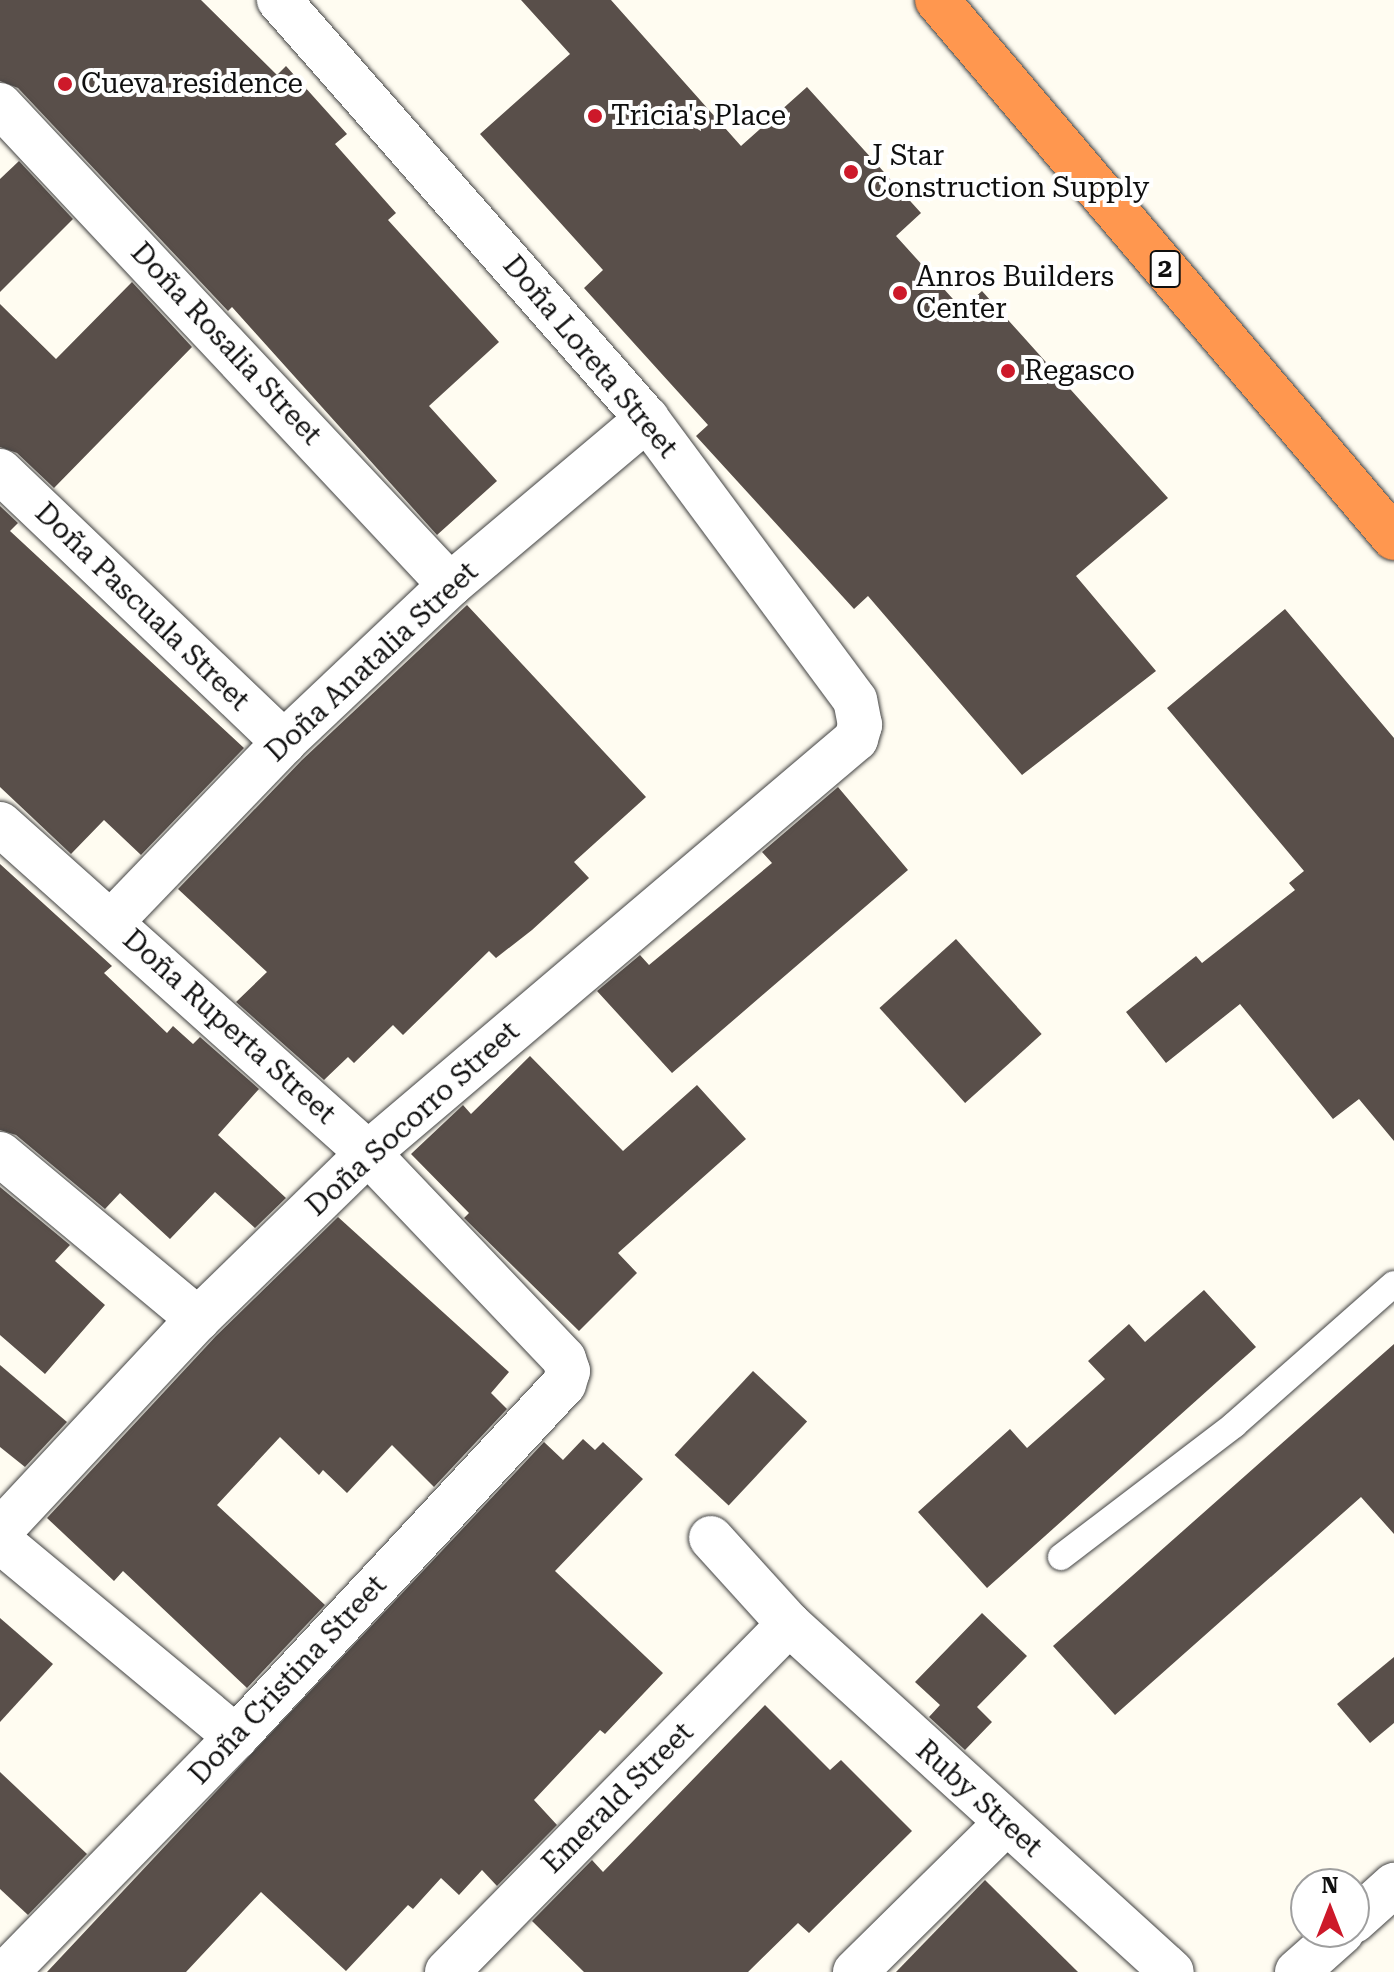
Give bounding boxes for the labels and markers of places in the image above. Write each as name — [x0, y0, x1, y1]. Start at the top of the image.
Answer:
place label: Cueva residence — [81, 67, 303, 101]
marker: Cueva residence — [56, 75, 74, 93]
place label: Tricia's Place — [611, 99, 786, 133]
marker: Tricia's Place — [586, 107, 604, 125]
place label: J Star Construction Supply — [867, 139, 1149, 205]
marker: J Star Construction Supply — [842, 163, 860, 181]
place label: Anros Builders Center — [916, 260, 1114, 326]
marker: Anros Builders Center — [891, 284, 909, 302]
place label: Regasco — [1024, 354, 1135, 388]
marker: Regasco — [999, 362, 1017, 380]

